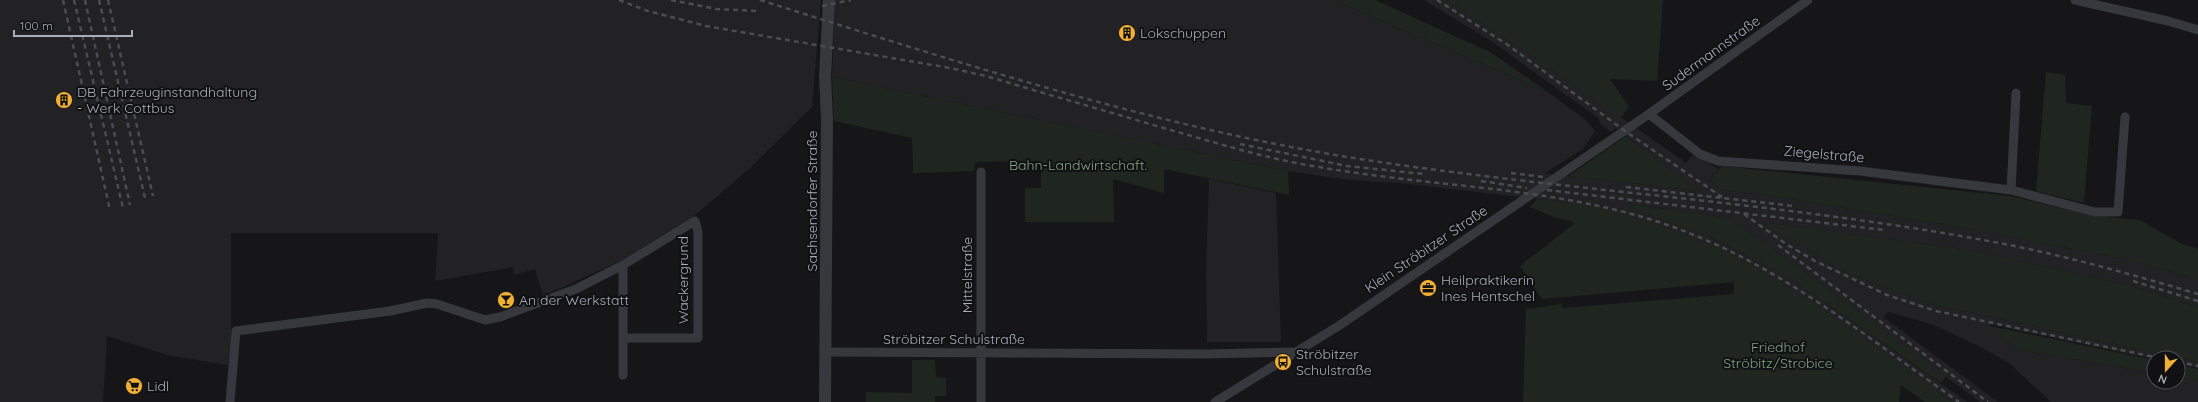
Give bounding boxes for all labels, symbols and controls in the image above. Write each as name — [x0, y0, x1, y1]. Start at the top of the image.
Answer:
street label: Sudermannstraße — [1659, 11, 1763, 95]
scale bar — [14, 12, 132, 38]
text: 100 m — [20, 18, 53, 33]
building icon: Lokschuppen — [1117, 23, 1137, 43]
place label: Lokschuppen — [1140, 24, 1226, 42]
place label: DB Fahrzeuginstandhaltung - Werk Cottbus — [77, 83, 257, 117]
building icon: DB Fahrzeuginstandhaltung - Werk Cottbus — [54, 90, 74, 110]
street label: Sachsendorfer Straße — [803, 131, 821, 271]
street label: Ziegelstraße — [1783, 142, 1865, 166]
park label: Bahn-Landwirtschaft. — [1009, 156, 1147, 174]
street label: Klein Ströbitzer Straße — [1361, 201, 1491, 297]
street label: Wackergrund — [674, 236, 692, 324]
street label: Mittelstraße — [958, 237, 976, 313]
place label: Heilpraktikerin Ines Hentschel — [1441, 271, 1535, 305]
office icon: Heilpraktikerin Ines Hentschel — [1418, 278, 1438, 298]
bar icon: An der Werkstatt — [496, 290, 516, 310]
place label: An der Werkstatt — [519, 291, 629, 309]
street label: Ströbitzer Schulstraße — [883, 330, 1025, 348]
park label: Friedhof Ströbitz/Strobice — [1723, 338, 1833, 372]
place label: Ströbitzer Schulstraße — [1296, 345, 1372, 379]
north arrow — [2146, 350, 2186, 390]
bus stop icon: Ströbitzer Schulstraße — [1273, 352, 1293, 372]
text: N — [2156, 371, 2169, 387]
supermarket icon: Lidl — [124, 376, 144, 396]
place label: Lidl — [147, 377, 169, 395]

